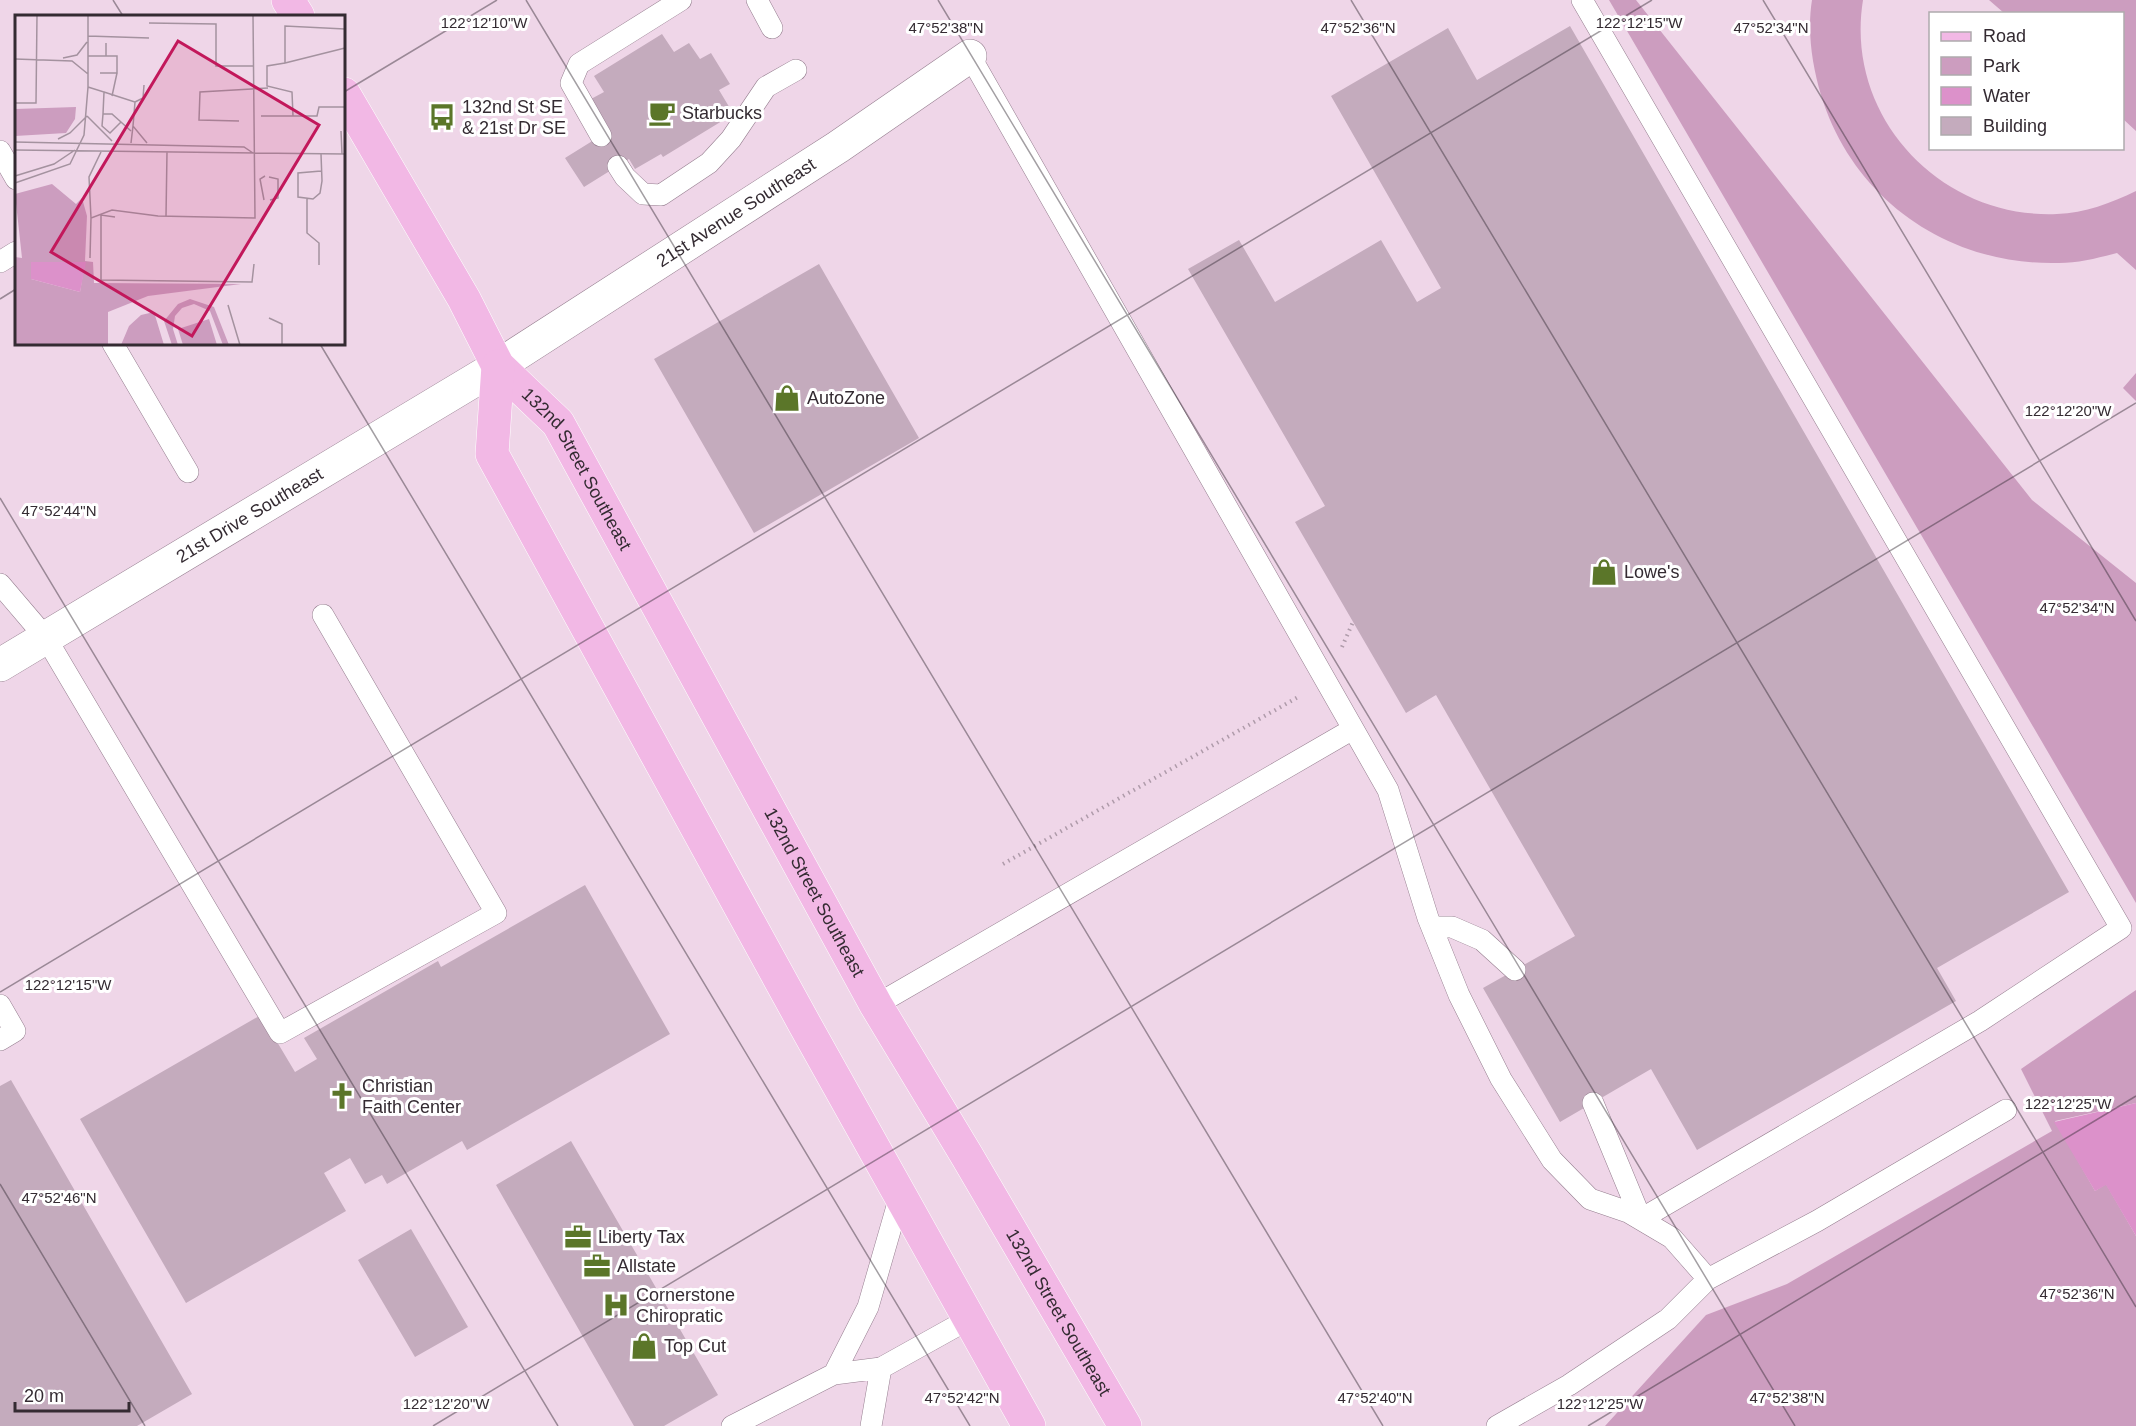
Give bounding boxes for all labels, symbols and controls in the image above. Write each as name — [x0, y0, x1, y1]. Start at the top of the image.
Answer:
legend — [1929, 12, 2124, 150]
text: 122°12'10"W — [441, 14, 528, 31]
text: 122°12'15"W — [1596, 14, 1683, 31]
inset map — [15, 15, 345, 345]
text: 47°52'38"N — [908, 19, 984, 36]
text: 47°52'36"N — [1320, 19, 1396, 36]
text: 47°52'34"N — [1733, 19, 1809, 36]
text: Road — [1983, 26, 2026, 46]
text: Park — [1983, 56, 2021, 76]
text: Water — [1983, 86, 2030, 106]
place label: 132nd St SE & 21st Dr SE — [462, 97, 566, 138]
cafe icon: Starbucks — [647, 98, 677, 128]
bus stop icon: 132nd St SE & 21st Dr SE — [427, 102, 457, 132]
place label: Starbucks — [682, 103, 762, 123]
text: Building — [1983, 116, 2047, 136]
street label: 21st Avenue Southeast — [653, 154, 819, 271]
shop icon: AutoZone — [772, 383, 802, 413]
street label: 132nd Street Southeast — [518, 384, 635, 553]
place label: AutoZone — [807, 388, 885, 408]
text: 122°12'20"W — [2025, 402, 2112, 419]
street label: 21st Drive Southeast — [173, 464, 326, 567]
text: 47°52'44"N — [21, 502, 97, 519]
shop icon: Lowe's — [1589, 557, 1619, 587]
place label: Lowe's — [1624, 562, 1679, 582]
text: 47°52'34"N — [2039, 599, 2115, 616]
street label: 132nd Street Southeast — [760, 804, 868, 980]
text: 122°12'15"W — [25, 976, 112, 993]
place label: Christian Faith Center — [362, 1076, 461, 1117]
church icon: Christian Faith Center — [327, 1081, 357, 1111]
text: 122°12'25"W — [2025, 1095, 2112, 1112]
text: 47°52'46"N — [21, 1189, 97, 1206]
office icon: Liberty Tax — [563, 1222, 593, 1252]
street label: 132nd Street Southeast — [1002, 1226, 1115, 1399]
place label: Liberty Tax — [598, 1227, 685, 1247]
office icon: Allstate — [582, 1251, 612, 1281]
place label: Allstate — [617, 1256, 676, 1276]
place label: Cornerstone Chiropratic — [636, 1285, 735, 1326]
text: 47°52'36"N — [2039, 1285, 2115, 1302]
hospital icon: Cornerstone Chiropratic — [601, 1290, 631, 1320]
shop icon: Top Cut — [629, 1331, 659, 1361]
place label: Top Cut — [664, 1336, 726, 1356]
scale bar — [15, 1375, 129, 1413]
text: 20 m — [24, 1386, 64, 1406]
text: 47°52'42"N — [924, 1389, 1000, 1406]
text: 47°52'40"N — [1337, 1389, 1413, 1406]
text: 47°52'38"N — [1749, 1389, 1825, 1406]
text: 122°12'20"W — [403, 1395, 490, 1412]
text: 122°12'25"W — [1557, 1395, 1644, 1412]

